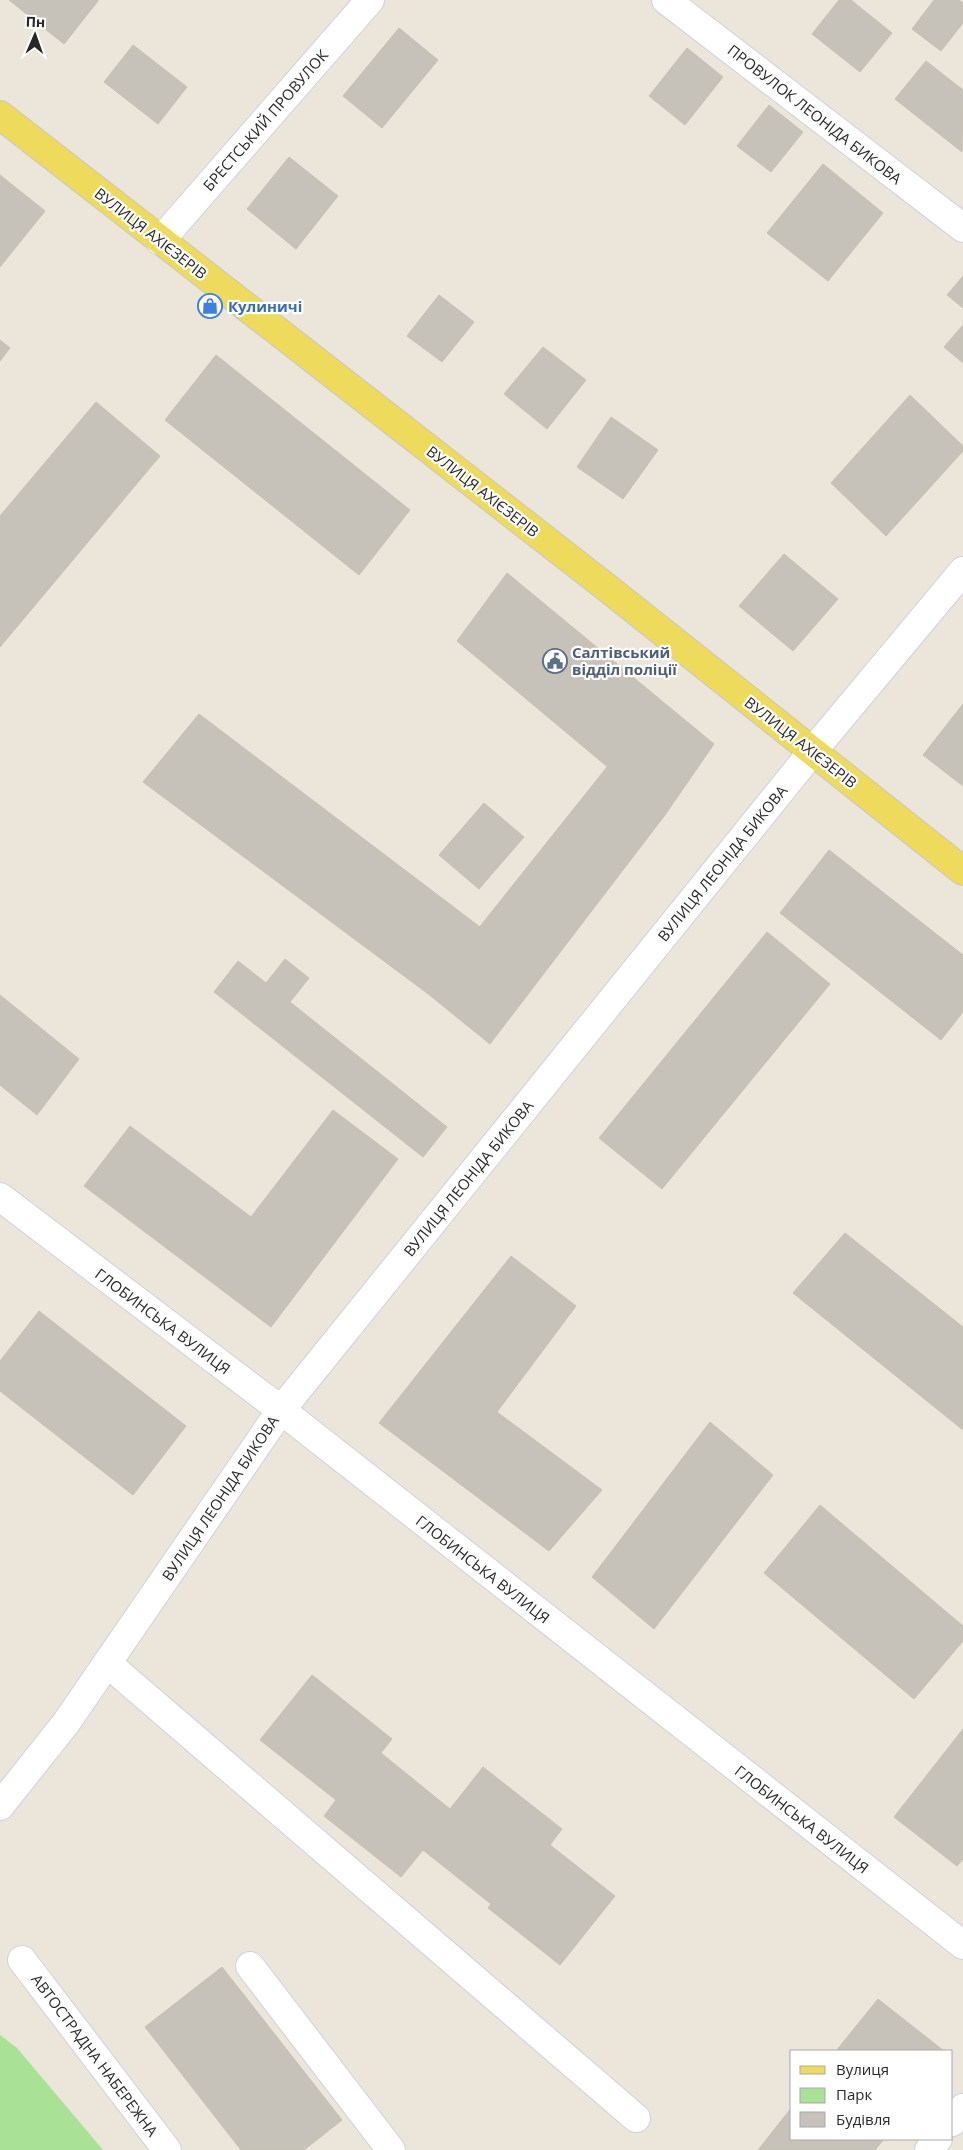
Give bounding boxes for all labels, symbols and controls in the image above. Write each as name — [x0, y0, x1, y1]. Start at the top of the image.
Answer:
north arrow — [10, 10, 60, 60]
text: Пн — [25, 12, 46, 31]
street label: ПРОВУЛОК ЛЕОНІДА БИКОВА — [724, 40, 907, 189]
street label: БРЕСТСЬКИЙ ПРОВУЛОК — [198, 45, 332, 195]
street label: ВУЛИЦЯ АХІЄЗЕРІВ — [91, 183, 211, 283]
shop icon: Кулиничі — [197, 293, 223, 319]
place label: Кулиничі — [228, 296, 302, 316]
street label: ВУЛИЦЯ АХІЄЗЕРІВ — [423, 441, 543, 541]
place label: Салтівський відділ поліції — [572, 642, 677, 679]
public building icon: Салтівський відділ поліції — [542, 648, 568, 674]
street label: ВУЛИЦЯ АХІЄЗЕРІВ — [741, 692, 861, 792]
street label: ВУЛИЦЯ ЛЕОНІДА БИКОВА — [653, 780, 792, 945]
street label: ВУЛИЦЯ ЛЕОНІДА БИКОВА — [399, 1095, 538, 1260]
street label: ГЛОБИНСЬКА ВУЛИЦЯ — [91, 1263, 235, 1379]
street label: ВУЛИЦЯ ЛЕОНІДА БИКОВА — [157, 1411, 283, 1585]
street label: ГЛОБИНСЬКА ВУЛИЦЯ — [412, 1510, 554, 1628]
street label: ГЛОБИНСЬКА ВУЛИЦЯ — [731, 1760, 873, 1878]
street label: АВТОСТРАДНА НАБЕРЕЖНА — [27, 1970, 163, 2141]
legend — [790, 2050, 953, 2140]
text: Вулиця — [836, 2059, 889, 2079]
text: Парк — [836, 2084, 872, 2104]
text: Будівля — [836, 2109, 891, 2129]

